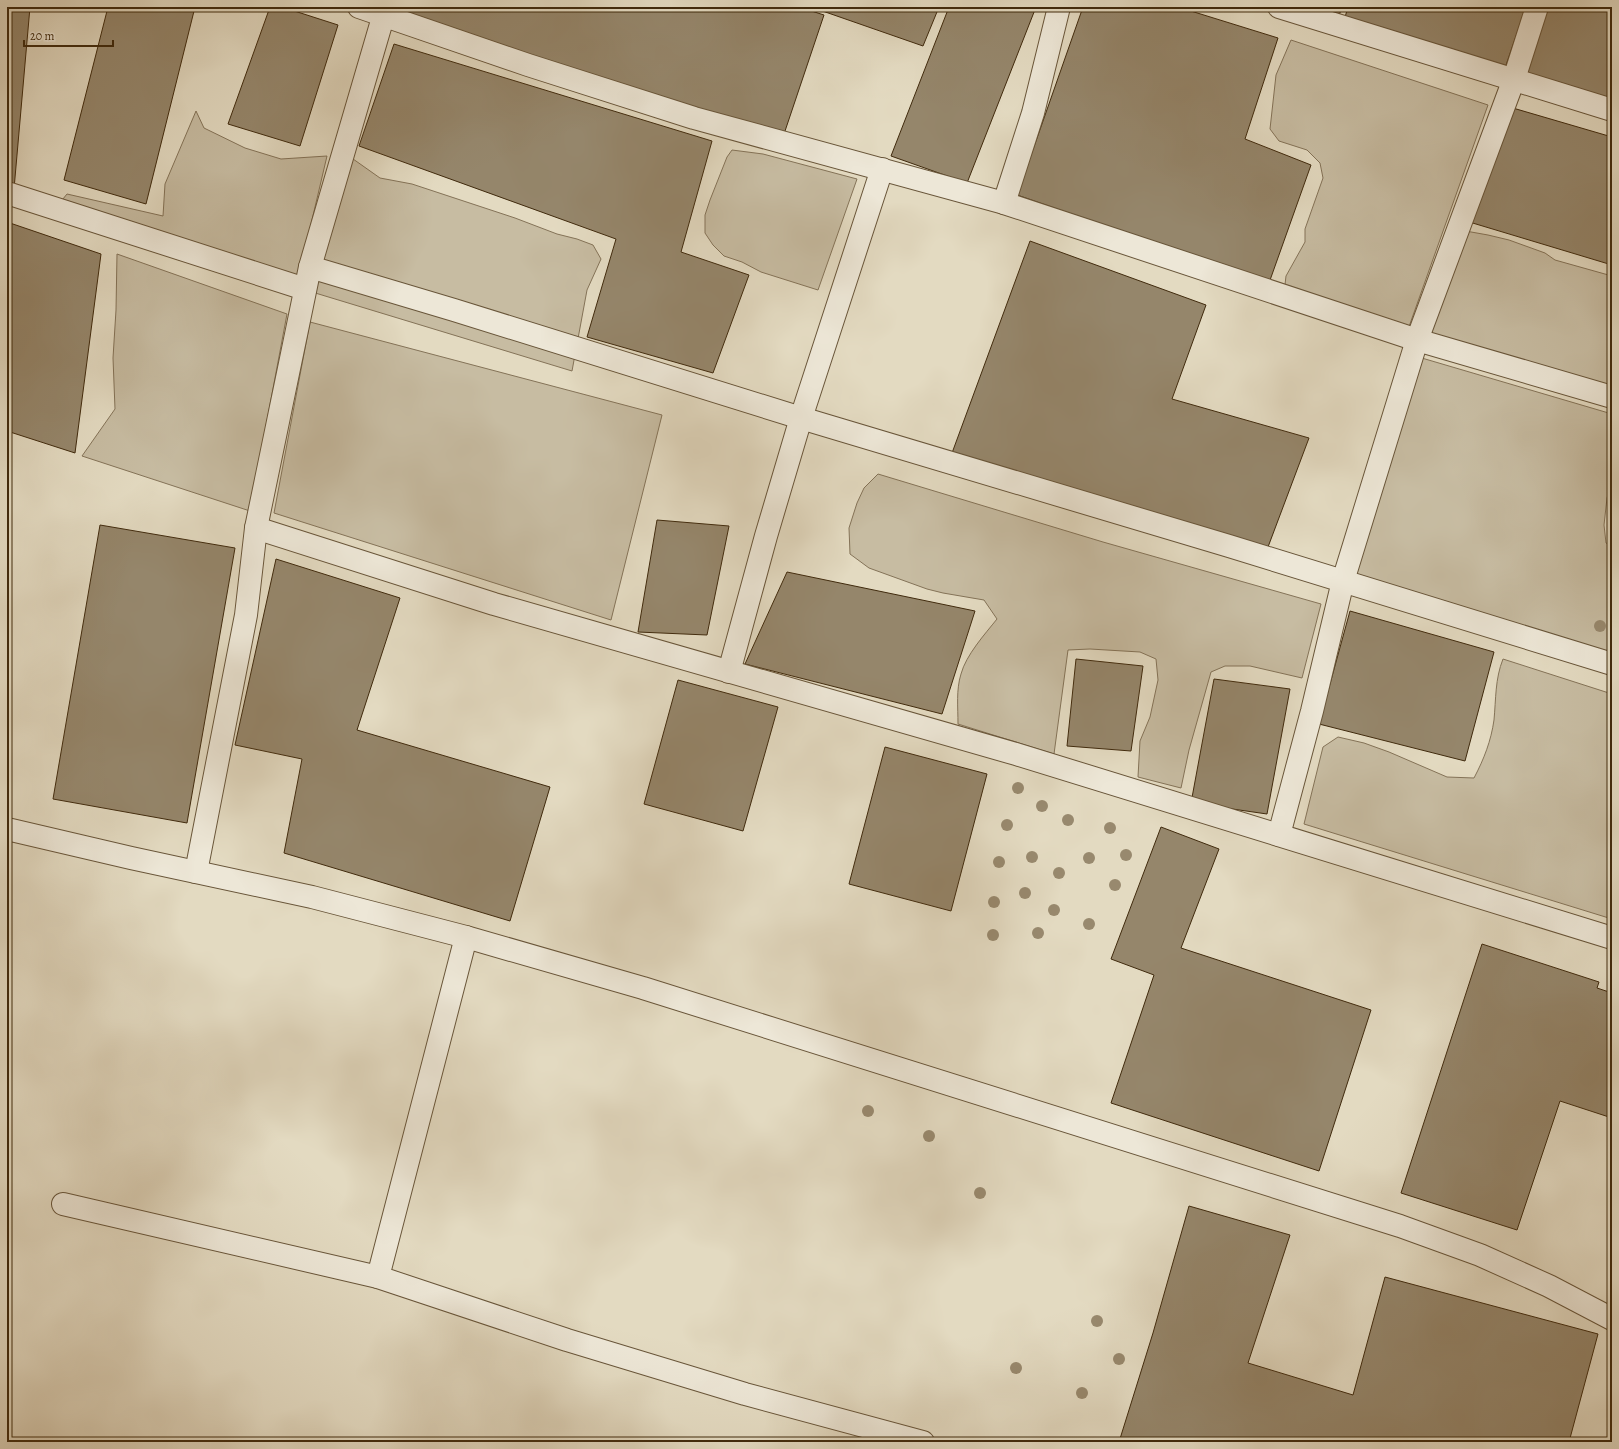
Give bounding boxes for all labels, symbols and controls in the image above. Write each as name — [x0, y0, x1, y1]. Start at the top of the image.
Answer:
scale bar — [24, 22, 113, 48]
text: 20 m — [30, 28, 54, 44]

